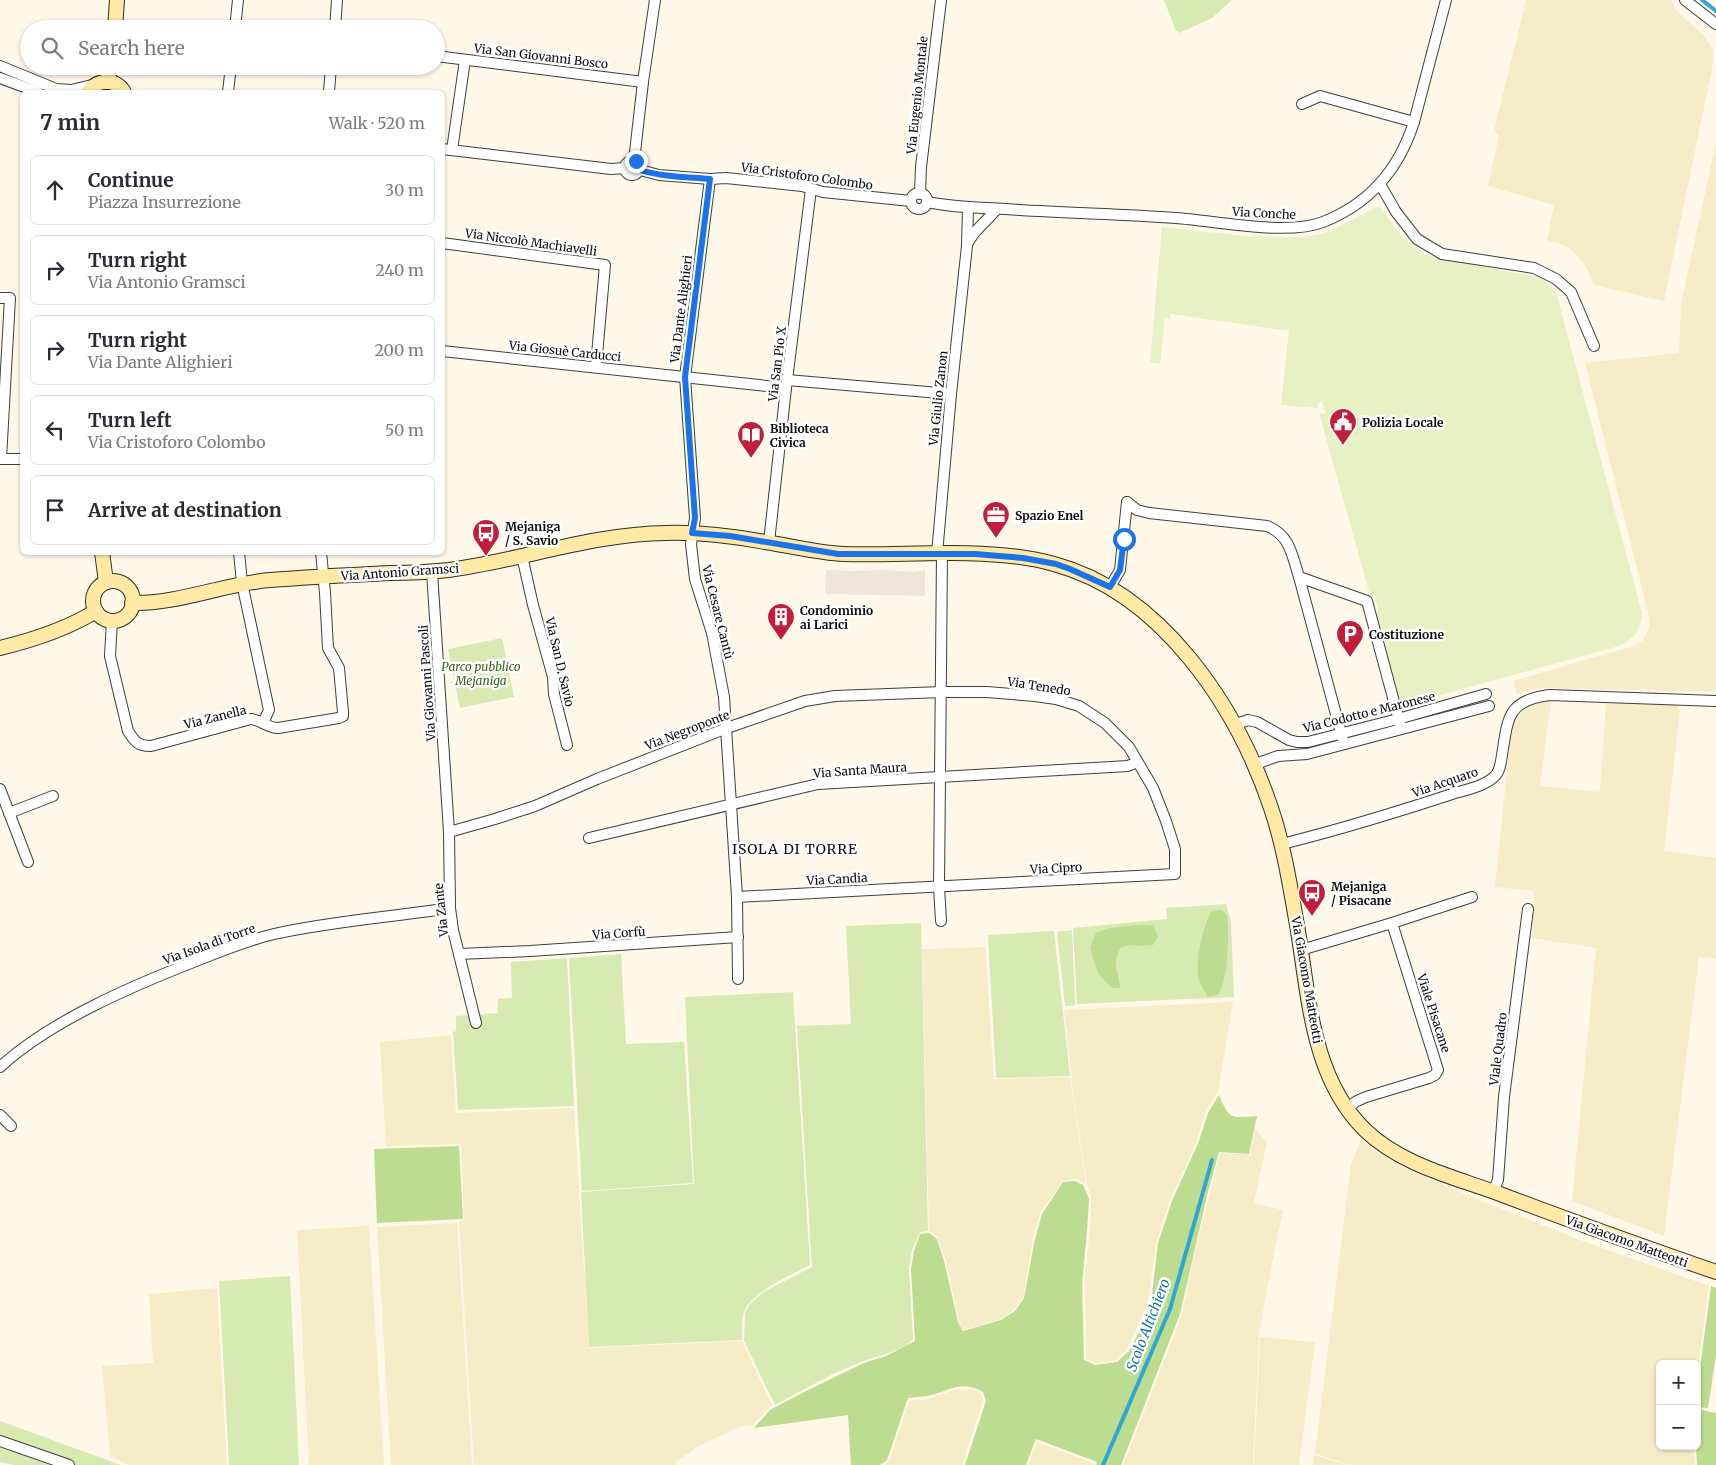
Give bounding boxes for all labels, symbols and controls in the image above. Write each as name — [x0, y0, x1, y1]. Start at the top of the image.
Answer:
search box — [20, 20, 445, 75]
icon: search — [38, 34, 66, 62]
street label: Via Eugenio Montale — [903, 35, 931, 156]
text: Search here — [78, 36, 185, 60]
street label: Via San Giovanni Bosco — [472, 40, 609, 72]
text: 7 min — [40, 109, 100, 136]
text: Walk · 520 m — [329, 113, 425, 133]
route end — [625, 150, 648, 173]
street label: Via Cristoforo Colombo — [739, 159, 874, 193]
text: Continue — [88, 168, 174, 192]
icon: ahead — [41, 176, 69, 204]
text: 30 m — [385, 180, 424, 200]
text: Piazza Insurrezione — [88, 192, 241, 212]
street label: Via Conche — [1231, 204, 1296, 222]
street label: Via Niccolò Machiavelli — [463, 225, 598, 259]
text: Turn right — [88, 248, 187, 272]
street label: Via Dante Alighieri — [667, 254, 695, 365]
icon: right — [41, 256, 69, 284]
text: 240 m — [375, 260, 424, 280]
text: Via Antonio Gramsci — [88, 272, 246, 292]
street label: Via San Pio X — [765, 325, 789, 403]
text: Turn right — [88, 328, 187, 352]
icon: right — [41, 336, 69, 364]
street label: Via Giosuè Carducci — [507, 338, 622, 364]
text: 200 m — [374, 340, 424, 360]
street label: Via Giulio Zanon — [925, 350, 950, 447]
text: Via Dante Alighieri — [88, 352, 233, 372]
public building icon: Polizia Locale — [1328, 407, 1358, 446]
text: Turn left — [88, 408, 172, 432]
place label: Polizia Locale — [1362, 415, 1444, 430]
icon: left — [41, 416, 69, 444]
text: 50 m — [385, 420, 424, 440]
library icon: Biblioteca Civica — [736, 420, 766, 459]
place label: Biblioteca Civica — [770, 421, 829, 450]
text: Via Cristoforo Colombo — [88, 432, 265, 452]
icon: arrive — [41, 496, 69, 524]
text: Arrive at destination — [88, 498, 282, 522]
office icon: Spazio Enel — [981, 500, 1011, 539]
place label: Spazio Enel — [1015, 508, 1084, 523]
bus stop icon: Mejaniga / S. Savio — [471, 518, 501, 557]
place label: Mejaniga / S. Savio — [505, 519, 561, 548]
route start — [1113, 528, 1136, 551]
street label: Via Antonio Gramsci — [339, 560, 460, 584]
street label: Via Cesare Cantù — [699, 563, 737, 661]
building icon: Condominio ai Larici — [766, 602, 796, 641]
place label: Condominio ai Larici — [800, 603, 873, 632]
street label: Via San D. Savio — [542, 615, 578, 708]
parking icon: Costituzione — [1335, 619, 1365, 658]
street label: Via Giovanni Pascoli — [415, 624, 439, 743]
place label: Costituzione — [1369, 627, 1444, 642]
park label: Parco pubblico Mejaniga — [441, 659, 521, 688]
street label: Via Tenedo — [1005, 673, 1072, 698]
street label: Via Codotto e Maronese — [1301, 688, 1436, 736]
street label: Via Zanella — [181, 702, 248, 732]
street label: Via Negroponte — [642, 707, 731, 753]
street label: Via Santa Maura — [812, 759, 908, 781]
street label: Via Acquaro — [1409, 764, 1480, 801]
district label: ISOLA DI TORRE — [732, 840, 858, 858]
street label: Via Cipro — [1029, 859, 1082, 877]
street label: Via Candia — [805, 870, 868, 888]
bus stop icon: Mejaniga / Pisacane — [1297, 878, 1327, 917]
place label: Mejaniga / Pisacane — [1331, 879, 1392, 908]
street label: Via Zante — [431, 882, 451, 939]
street label: Via Giacomo Matteotti — [1288, 914, 1326, 1045]
street label: Via Isola di Torre — [160, 920, 257, 968]
street label: Via Corfù — [591, 924, 647, 942]
street label: Viale Pisacane — [1414, 971, 1454, 1054]
street label: Viale Quadro — [1486, 1012, 1510, 1087]
street label: Via Giacomo Matteotti — [1563, 1212, 1690, 1270]
water label: Scolo Altichiero — [1122, 1276, 1174, 1374]
map controls — [1656, 1360, 1701, 1450]
button: + — [1656, 1360, 1701, 1405]
button: − — [1656, 1405, 1701, 1450]

